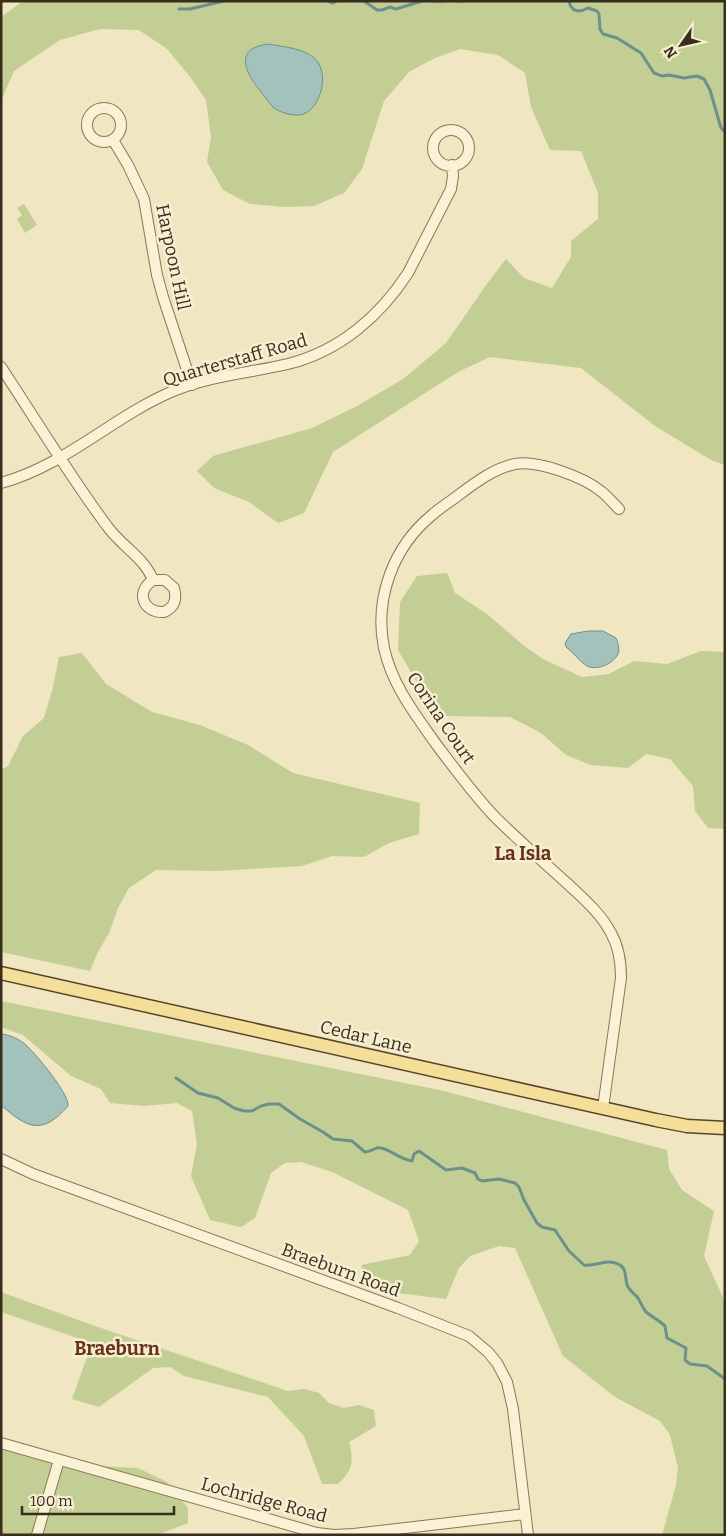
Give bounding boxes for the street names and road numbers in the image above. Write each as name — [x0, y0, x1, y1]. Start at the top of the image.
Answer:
street label: Harpoon Hill — [151, 202, 195, 312]
street label: Quarterstaff Road — [160, 329, 310, 391]
street label: Corina Court — [402, 668, 480, 769]
street label: Cedar Lane — [318, 1016, 414, 1058]
street label: Braeburn Road — [279, 1238, 404, 1302]
street label: Lochridge Road — [199, 1473, 330, 1527]

